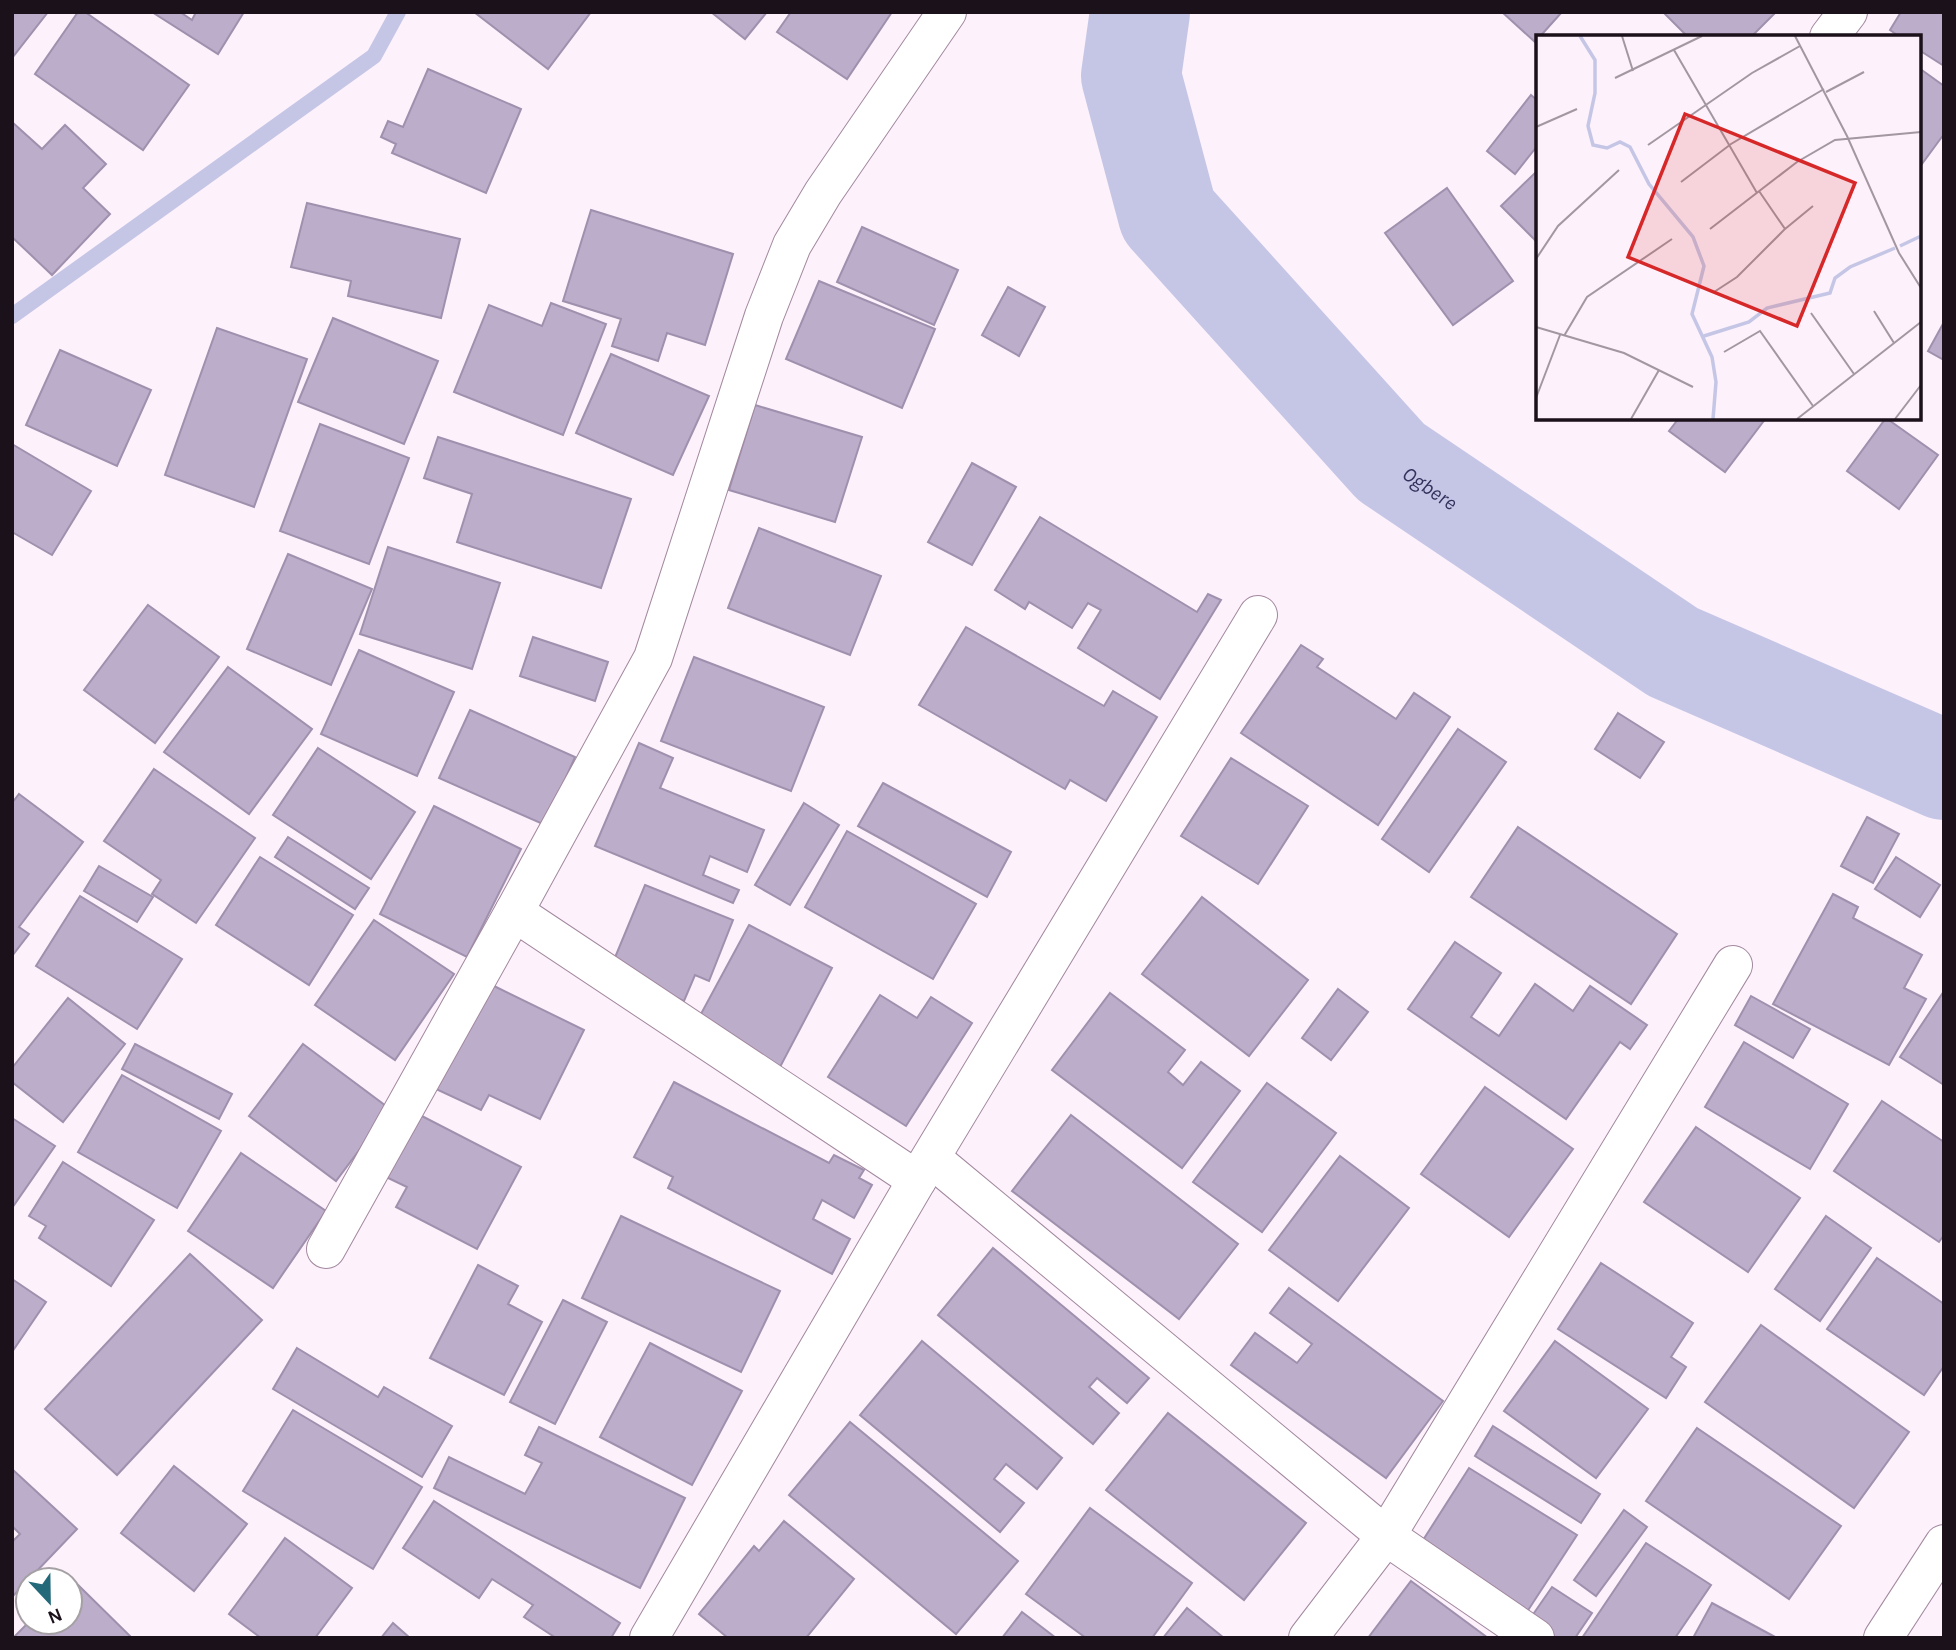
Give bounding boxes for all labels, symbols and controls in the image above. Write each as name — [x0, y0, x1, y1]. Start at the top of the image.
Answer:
inset map — [1536, 35, 1921, 420]
water label: Ogbere — [1398, 461, 1462, 515]
north arrow — [14, 1566, 84, 1636]
text: N — [45, 1603, 65, 1629]

